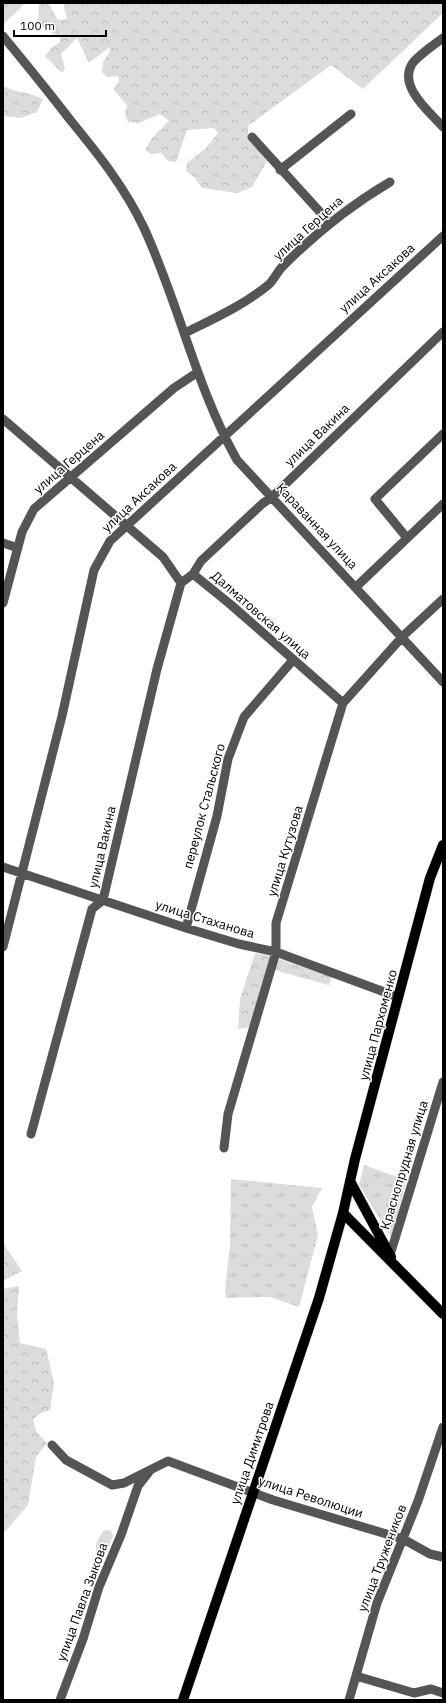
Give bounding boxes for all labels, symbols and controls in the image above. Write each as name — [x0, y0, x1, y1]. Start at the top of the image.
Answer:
scale bar — [14, 12, 106, 38]
text: 100 m — [20, 18, 55, 33]
street label: улица Герцена — [269, 192, 347, 264]
street label: улица Аксакова — [336, 239, 418, 316]
street label: улица Вакина — [281, 400, 353, 470]
street label: улица Герцена — [30, 427, 108, 497]
street label: улица Аксакова — [98, 458, 180, 536]
street label: Караванная улица — [272, 479, 362, 573]
street label: Далматовская улица — [208, 567, 314, 663]
street label: переулок Стальского — [179, 741, 229, 871]
street label: улица Кутузова — [263, 803, 307, 899]
street label: улица Вакина — [84, 804, 120, 890]
street label: улица Стаханова — [153, 896, 257, 942]
street label: улица Пархоменко — [355, 968, 401, 1082]
street label: Краснопрудная улица — [376, 1098, 432, 1232]
street label: улица Димитрова — [226, 1399, 278, 1507]
street label: улица Революции — [257, 1472, 365, 1522]
street label: улица Тружеников — [354, 1502, 410, 1614]
street label: улица Павла Зыкова — [53, 1540, 111, 1664]

